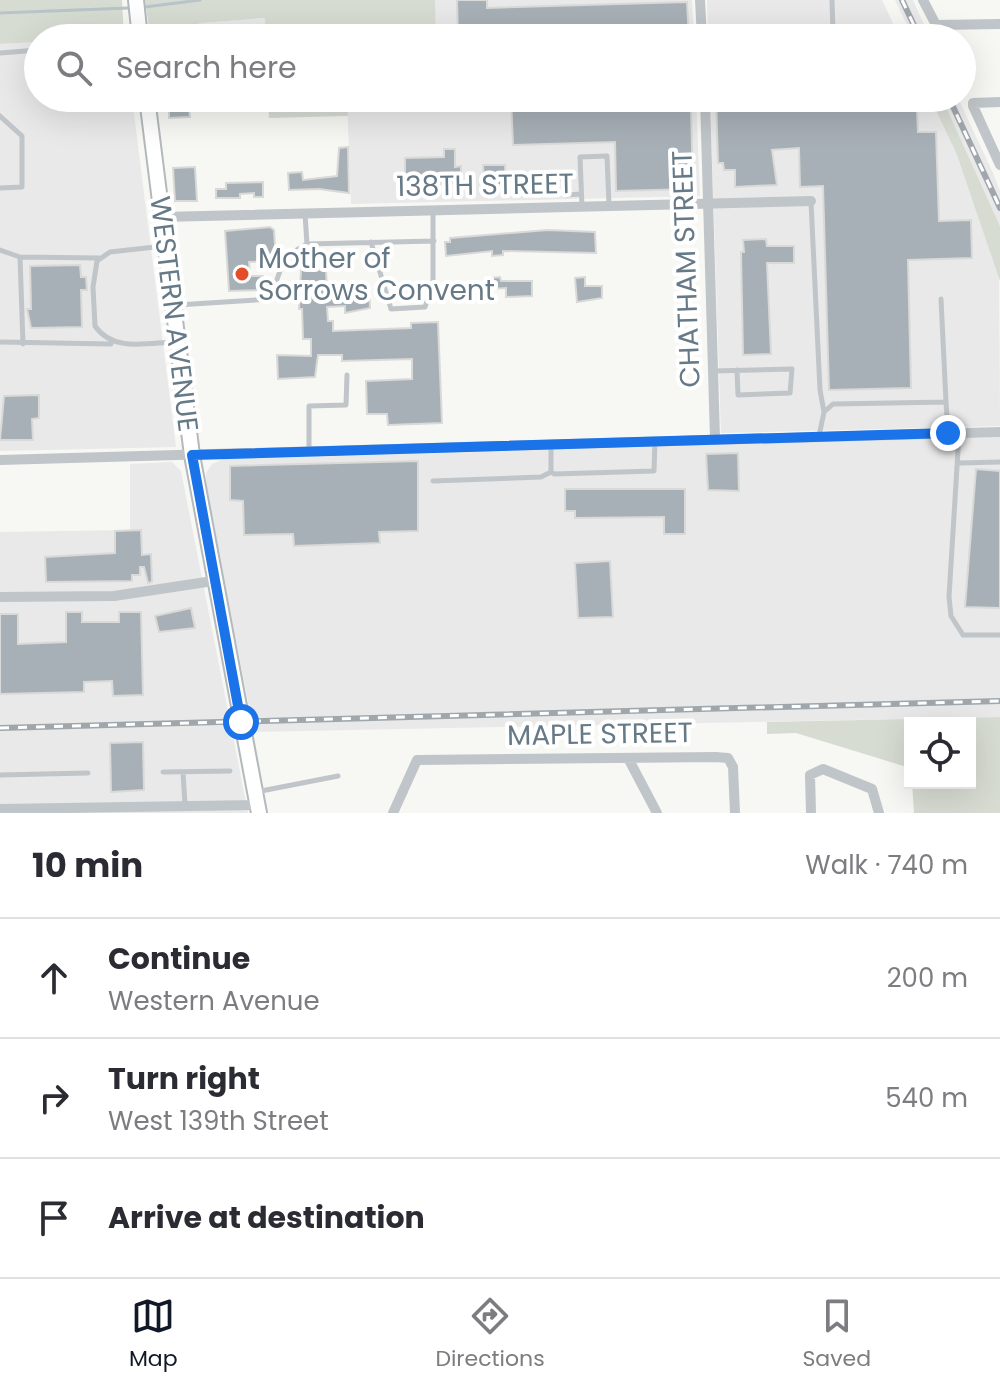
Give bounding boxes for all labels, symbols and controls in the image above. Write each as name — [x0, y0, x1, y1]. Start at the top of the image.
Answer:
search box — [24, 24, 976, 112]
icon: search — [52, 46, 96, 90]
text: Search here — [116, 46, 297, 89]
street label: CHATHAM STREET — [662, 150, 710, 388]
street label: 138TH STREET — [396, 164, 574, 206]
street label: WESTERN AVENUE — [140, 194, 208, 434]
place label: Mother of Sorrows Convent — [258, 239, 495, 310]
marker: Mother of Sorrows Convent — [233, 265, 251, 283]
route end — [930, 415, 966, 451]
route start — [223, 704, 259, 740]
street label: MAPLE STREET — [507, 713, 693, 755]
map controls — [904, 717, 976, 789]
button: locate — [904, 717, 976, 789]
text: 10 min — [32, 841, 143, 889]
text: Walk · 740 m — [805, 847, 968, 883]
text: Continue — [108, 937, 250, 980]
icon: ahead — [32, 956, 76, 1000]
text: 200 m — [887, 960, 968, 996]
text: Western Avenue — [108, 983, 320, 1019]
text: Turn right — [108, 1057, 260, 1100]
icon: right — [32, 1076, 76, 1120]
text: 540 m — [885, 1080, 968, 1116]
text: West 139th Street — [108, 1103, 329, 1139]
icon: arrive — [32, 1196, 76, 1240]
text: Arrive at destination — [108, 1196, 425, 1239]
tab: Map — [129, 1294, 178, 1375]
tab: Directions — [435, 1294, 545, 1375]
tab: Saved — [802, 1294, 871, 1375]

